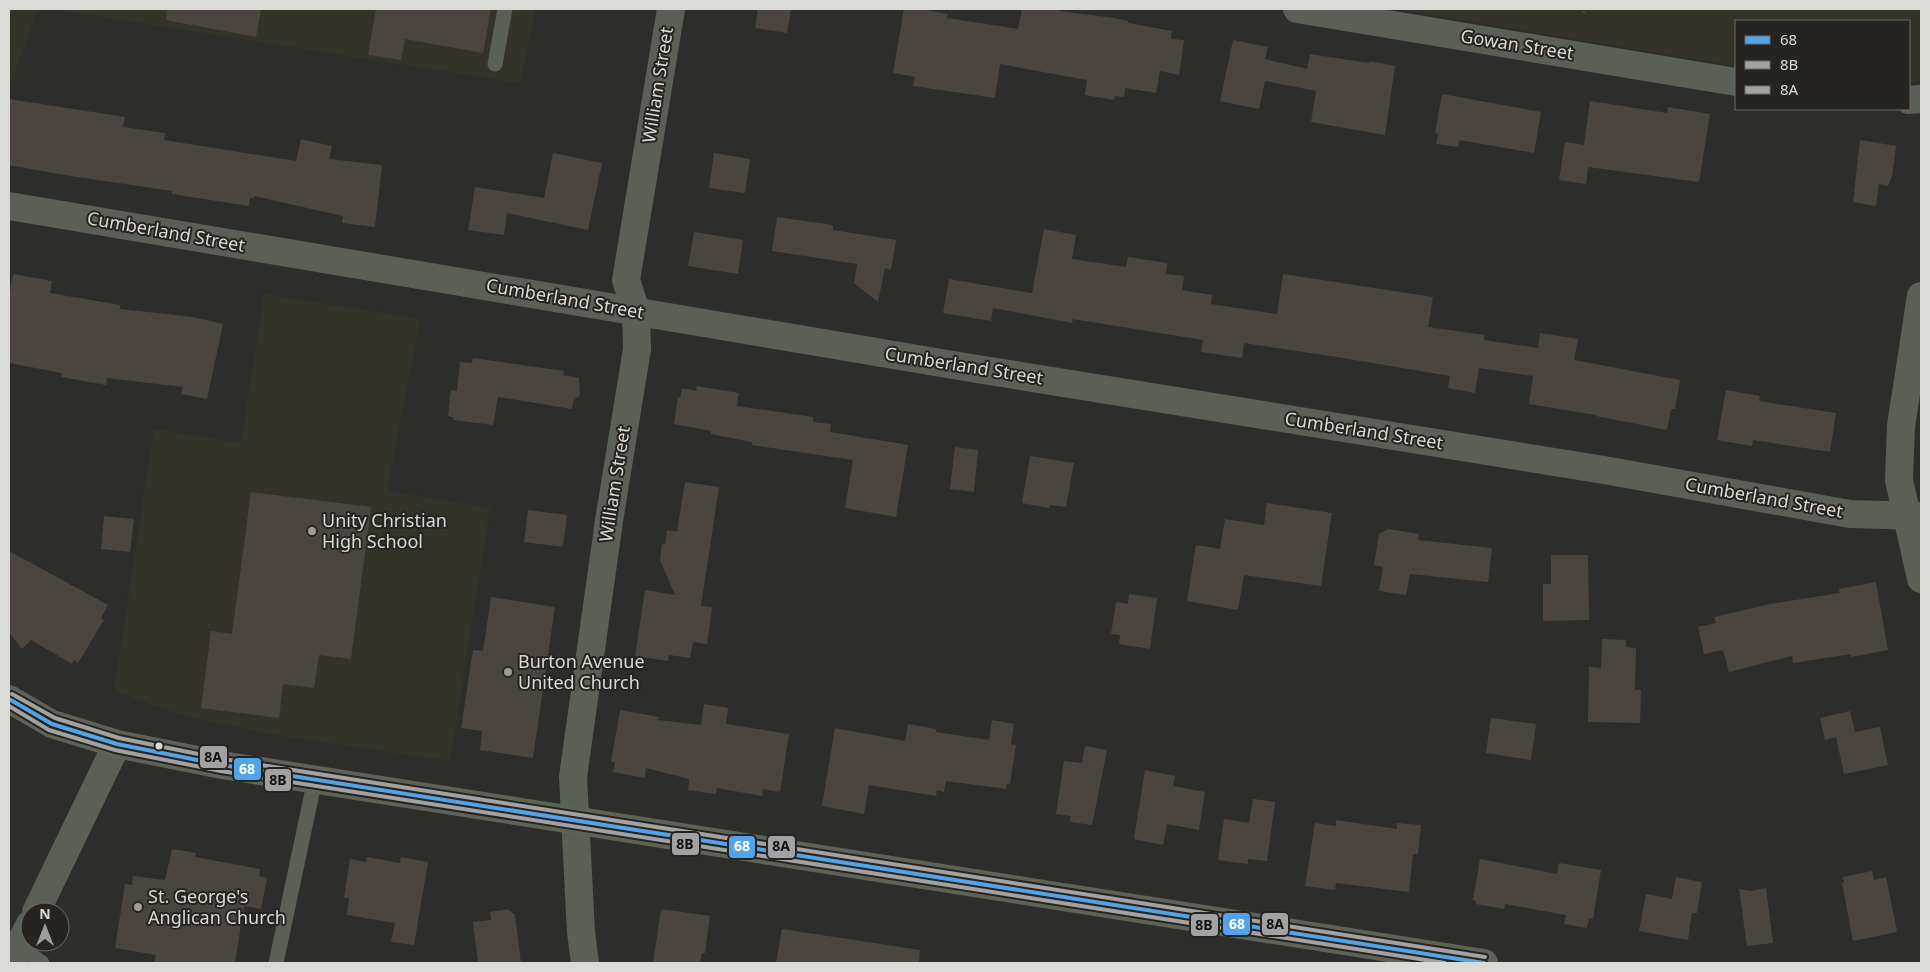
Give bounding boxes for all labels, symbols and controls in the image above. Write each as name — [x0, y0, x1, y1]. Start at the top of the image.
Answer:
legend — [1735, 20, 1910, 110]
street label: Gowan Street — [1459, 23, 1576, 65]
street label: William Street — [636, 25, 678, 145]
text: 68 — [1780, 29, 1797, 49]
text: 8B — [1780, 54, 1798, 74]
text: 8A — [1780, 79, 1799, 99]
street label: Cumberland Street — [85, 205, 247, 257]
street label: Cumberland Street — [484, 272, 646, 324]
street label: Cumberland Street — [883, 341, 1045, 389]
street label: Cumberland Street — [1283, 406, 1445, 454]
street label: William Street — [593, 424, 635, 544]
street label: Cumberland Street — [1683, 471, 1845, 523]
place label: Unity Christian High School — [322, 508, 447, 553]
marker: Unity Christian High School — [306, 525, 318, 537]
place label: Burton Avenue United Church — [518, 649, 645, 694]
marker: Burton Avenue United Church — [502, 666, 514, 678]
unlabelled marker — [154, 741, 164, 751]
line badge: 8A — [199, 745, 228, 769]
text: 8A — [204, 747, 222, 766]
line badge: 68 — [233, 757, 262, 781]
text: 68 — [239, 759, 255, 778]
line badge: 8B — [264, 768, 292, 792]
text: 8B — [269, 770, 287, 789]
line badge: 8B — [671, 832, 700, 856]
text: 8B — [676, 834, 694, 853]
line badge: 68 — [728, 835, 756, 859]
line badge: 8A — [767, 835, 796, 859]
text: 68 — [734, 836, 750, 855]
text: 8A — [772, 836, 790, 855]
place label: St. George's Anglican Church — [148, 884, 286, 929]
marker: St. George's Anglican Church — [132, 901, 144, 913]
north arrow — [20, 902, 70, 952]
text: N — [39, 904, 51, 923]
line badge: 68 — [1222, 912, 1251, 936]
line badge: 8A — [1261, 912, 1289, 936]
line badge: 8B — [1190, 913, 1219, 937]
text: 68 — [1229, 914, 1245, 933]
text: 8A — [1266, 914, 1284, 933]
text: 8B — [1195, 915, 1213, 934]

